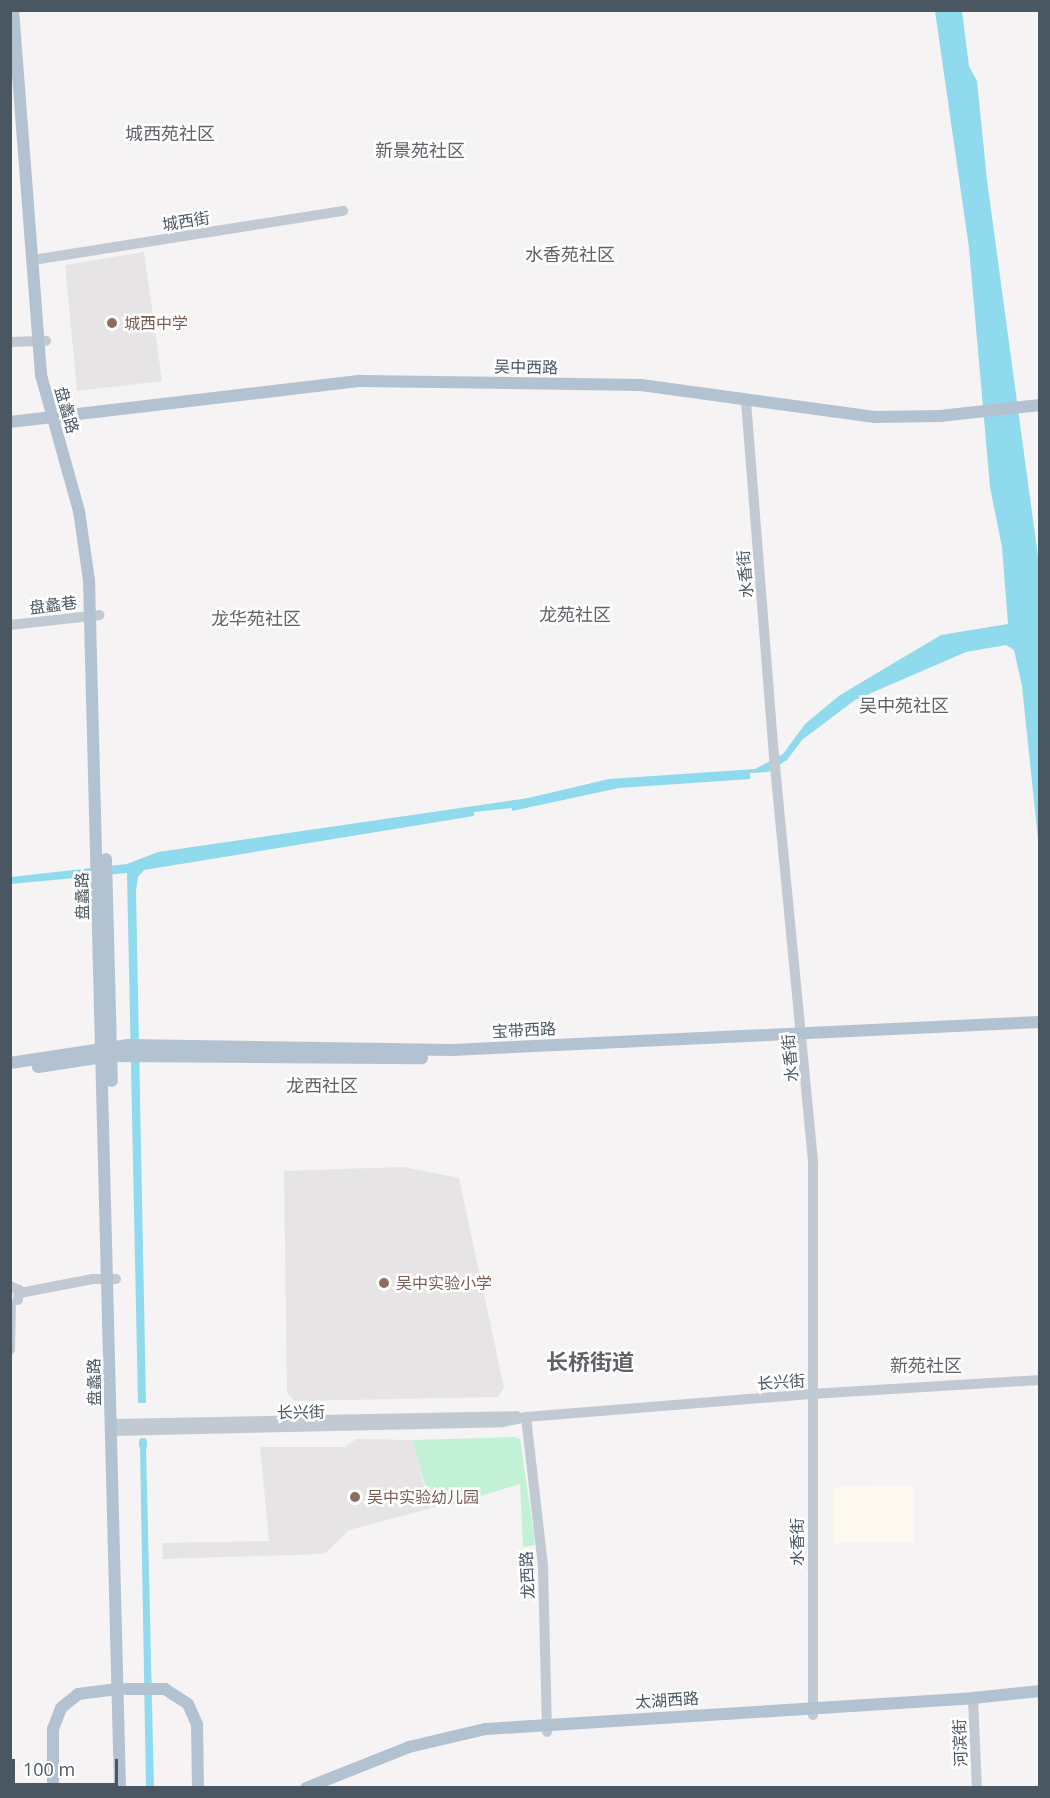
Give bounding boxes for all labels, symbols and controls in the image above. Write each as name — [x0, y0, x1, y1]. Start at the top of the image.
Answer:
district label: 城西苑社区 — [125, 122, 215, 144]
district label: 新景苑社区 — [375, 139, 465, 161]
street label: 城西街 — [161, 208, 211, 234]
district label: 水香苑社区 — [525, 243, 615, 265]
place label: 城西中学 — [124, 313, 188, 333]
marker: 城西中学 — [105, 316, 119, 330]
street label: 吴中西路 — [494, 357, 558, 377]
street label: 盘蠡路 — [51, 384, 83, 436]
street label: 水香街 — [733, 549, 757, 599]
street label: 盘蠡巷 — [28, 593, 78, 617]
district label: 龙苑社区 — [539, 603, 611, 625]
district label: 龙华苑社区 — [211, 607, 301, 629]
district label: 吴中苑社区 — [859, 694, 949, 716]
street label: 盘蠡路 — [72, 872, 92, 920]
street label: 宝带西路 — [492, 1019, 556, 1041]
street label: 水香街 — [778, 1033, 802, 1083]
district label: 龙西社区 — [286, 1074, 358, 1096]
place label: 吴中实验小学 — [396, 1273, 492, 1293]
marker: 吴中实验小学 — [377, 1276, 391, 1290]
district label: 长桥街道 — [546, 1349, 634, 1375]
district label: 新苑社区 — [890, 1354, 962, 1376]
street label: 盘蠡路 — [84, 1358, 104, 1406]
street label: 长兴街 — [756, 1371, 806, 1393]
street label: 长兴街 — [277, 1402, 325, 1422]
place label: 吴中实验幼儿园 — [367, 1487, 479, 1507]
marker: 吴中实验幼儿园 — [348, 1490, 362, 1504]
street label: 水香街 — [787, 1518, 807, 1566]
street label: 龙西路 — [516, 1551, 538, 1599]
street label: 太湖西路 — [634, 1688, 700, 1712]
street label: 河滨街 — [950, 1719, 970, 1767]
scale bar — [15, 1747, 122, 1785]
text: 100 m — [23, 1757, 75, 1781]

